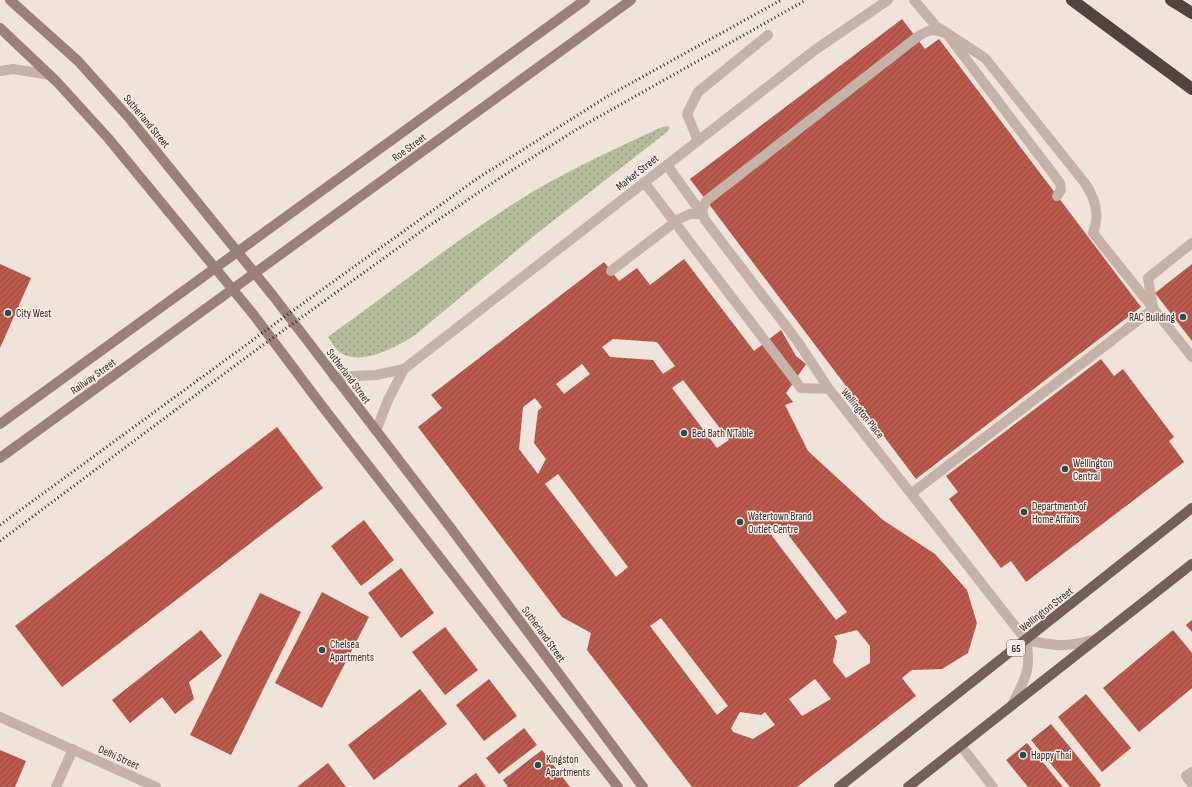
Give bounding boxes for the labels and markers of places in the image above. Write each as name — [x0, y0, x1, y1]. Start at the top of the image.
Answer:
place label: City West — [16, 307, 52, 320]
marker: City West — [3, 308, 13, 318]
place label: RAC Building — [1129, 311, 1176, 324]
marker: RAC Building — [1178, 312, 1188, 322]
place label: Bed Bath N'Table — [692, 427, 753, 440]
marker: Bed Bath N'Table — [679, 428, 689, 438]
place label: Wellington Central — [1073, 457, 1113, 483]
marker: Wellington Central — [1060, 464, 1070, 474]
place label: Department of Home Affairs — [1032, 500, 1087, 526]
marker: Department of Home Affairs — [1019, 507, 1029, 517]
place label: Watertown Brand Outlet Centre — [748, 510, 812, 536]
marker: Watertown Brand Outlet Centre — [735, 517, 745, 527]
place label: Chelsea Apartments — [329, 638, 374, 664]
marker: Chelsea Apartments — [317, 645, 327, 655]
place label: Happy Thai — [1031, 749, 1071, 762]
marker: Happy Thai — [1018, 750, 1028, 760]
place label: Kingston Apartments — [545, 753, 590, 779]
marker: Kingston Apartments — [533, 760, 543, 770]

